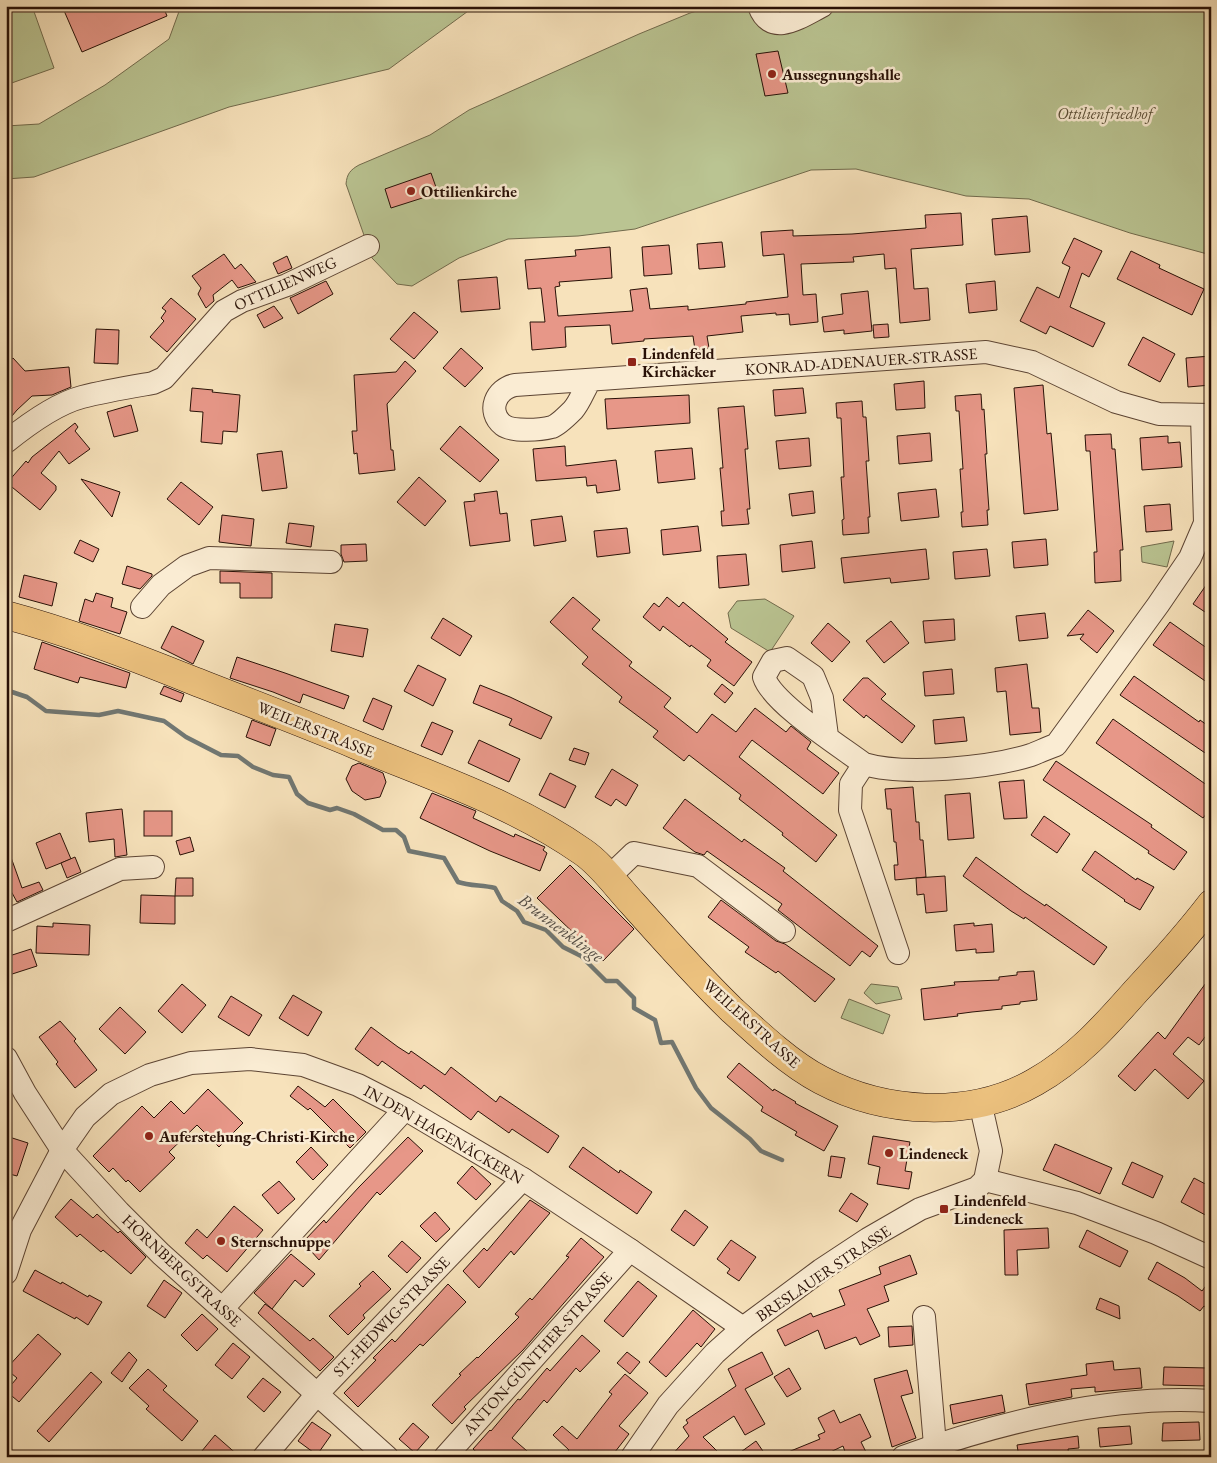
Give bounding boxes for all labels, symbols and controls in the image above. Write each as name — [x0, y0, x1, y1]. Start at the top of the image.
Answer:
place label: Aussegnungshalle — [781, 64, 901, 85]
marker: Aussegnungshalle — [766, 68, 778, 80]
park label: Ottilienfriedhof — [1057, 103, 1157, 124]
place label: Ottilienkirche — [421, 181, 517, 202]
marker: Ottilienkirche — [405, 185, 417, 197]
street label: OTTILIENWEG — [230, 251, 340, 316]
place label: Lindenfeld Kirchäcker — [642, 343, 716, 382]
street label: KONRAD-ADENAUER-STRASSE — [744, 343, 978, 380]
marker: Lindenfeld Kirchäcker — [626, 356, 638, 368]
street label: WEILERSTRASSE — [254, 696, 377, 762]
water label: Brunnenklinge — [513, 887, 609, 969]
street label: WEILERSTRASSE — [699, 974, 805, 1073]
street label: IN DEN HAGENÄCKERN — [360, 1080, 528, 1189]
place label: Auferstehung-Christi-Kirche — [158, 1126, 355, 1147]
marker: Auferstehung-Christi-Kirche — [143, 1130, 155, 1142]
place label: Lindeneck — [899, 1143, 969, 1164]
marker: Lindeneck — [883, 1147, 895, 1159]
place label: Lindenfeld Lindeneck — [954, 1190, 1027, 1229]
marker: Lindenfeld Lindeneck — [938, 1203, 950, 1215]
street label: HORNBERGSTRASSE — [117, 1210, 246, 1331]
street label: BRESLAUER STRASSE — [752, 1220, 895, 1326]
place label: Sternschnuppe — [231, 1231, 331, 1252]
marker: Sternschnuppe — [215, 1235, 227, 1247]
street label: ST.-HEDWIG-STRASSE — [328, 1252, 454, 1381]
street label: ANTON-GÜNTHER-STRASSE — [458, 1267, 617, 1440]

